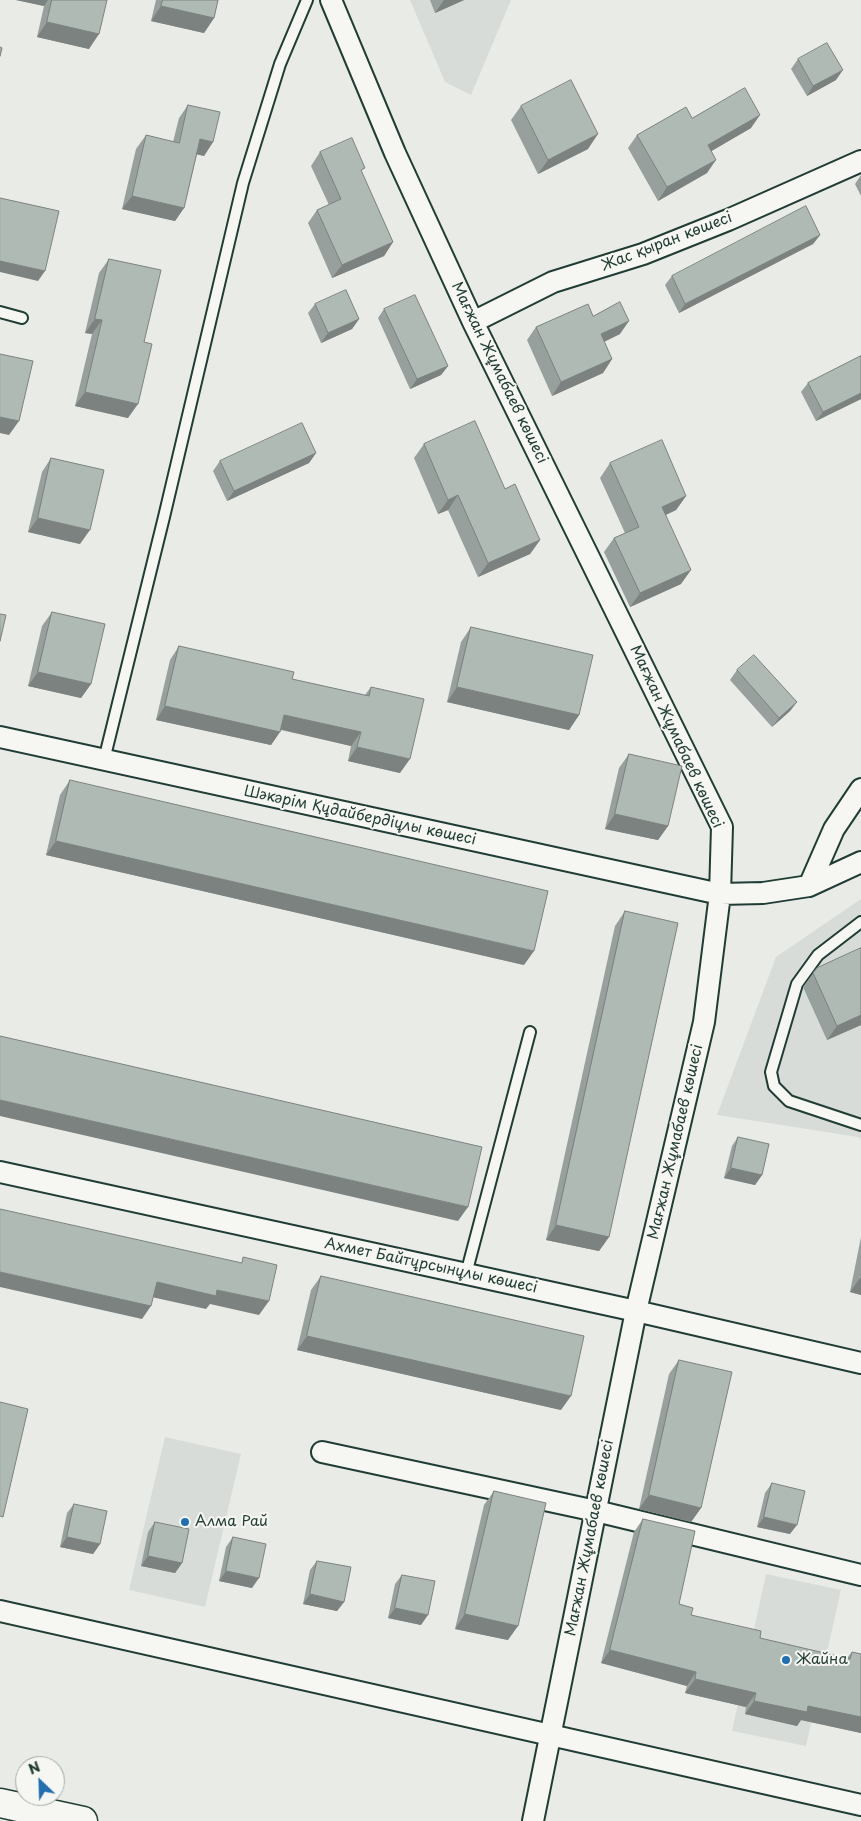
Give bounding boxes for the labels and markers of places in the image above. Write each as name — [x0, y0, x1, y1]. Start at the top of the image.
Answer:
place label: Алма Рай — [195, 1513, 268, 1531]
marker: Алма Рай — [179, 1516, 191, 1528]
place label: Жайна — [796, 1651, 848, 1669]
marker: Жайна — [780, 1654, 792, 1666]

